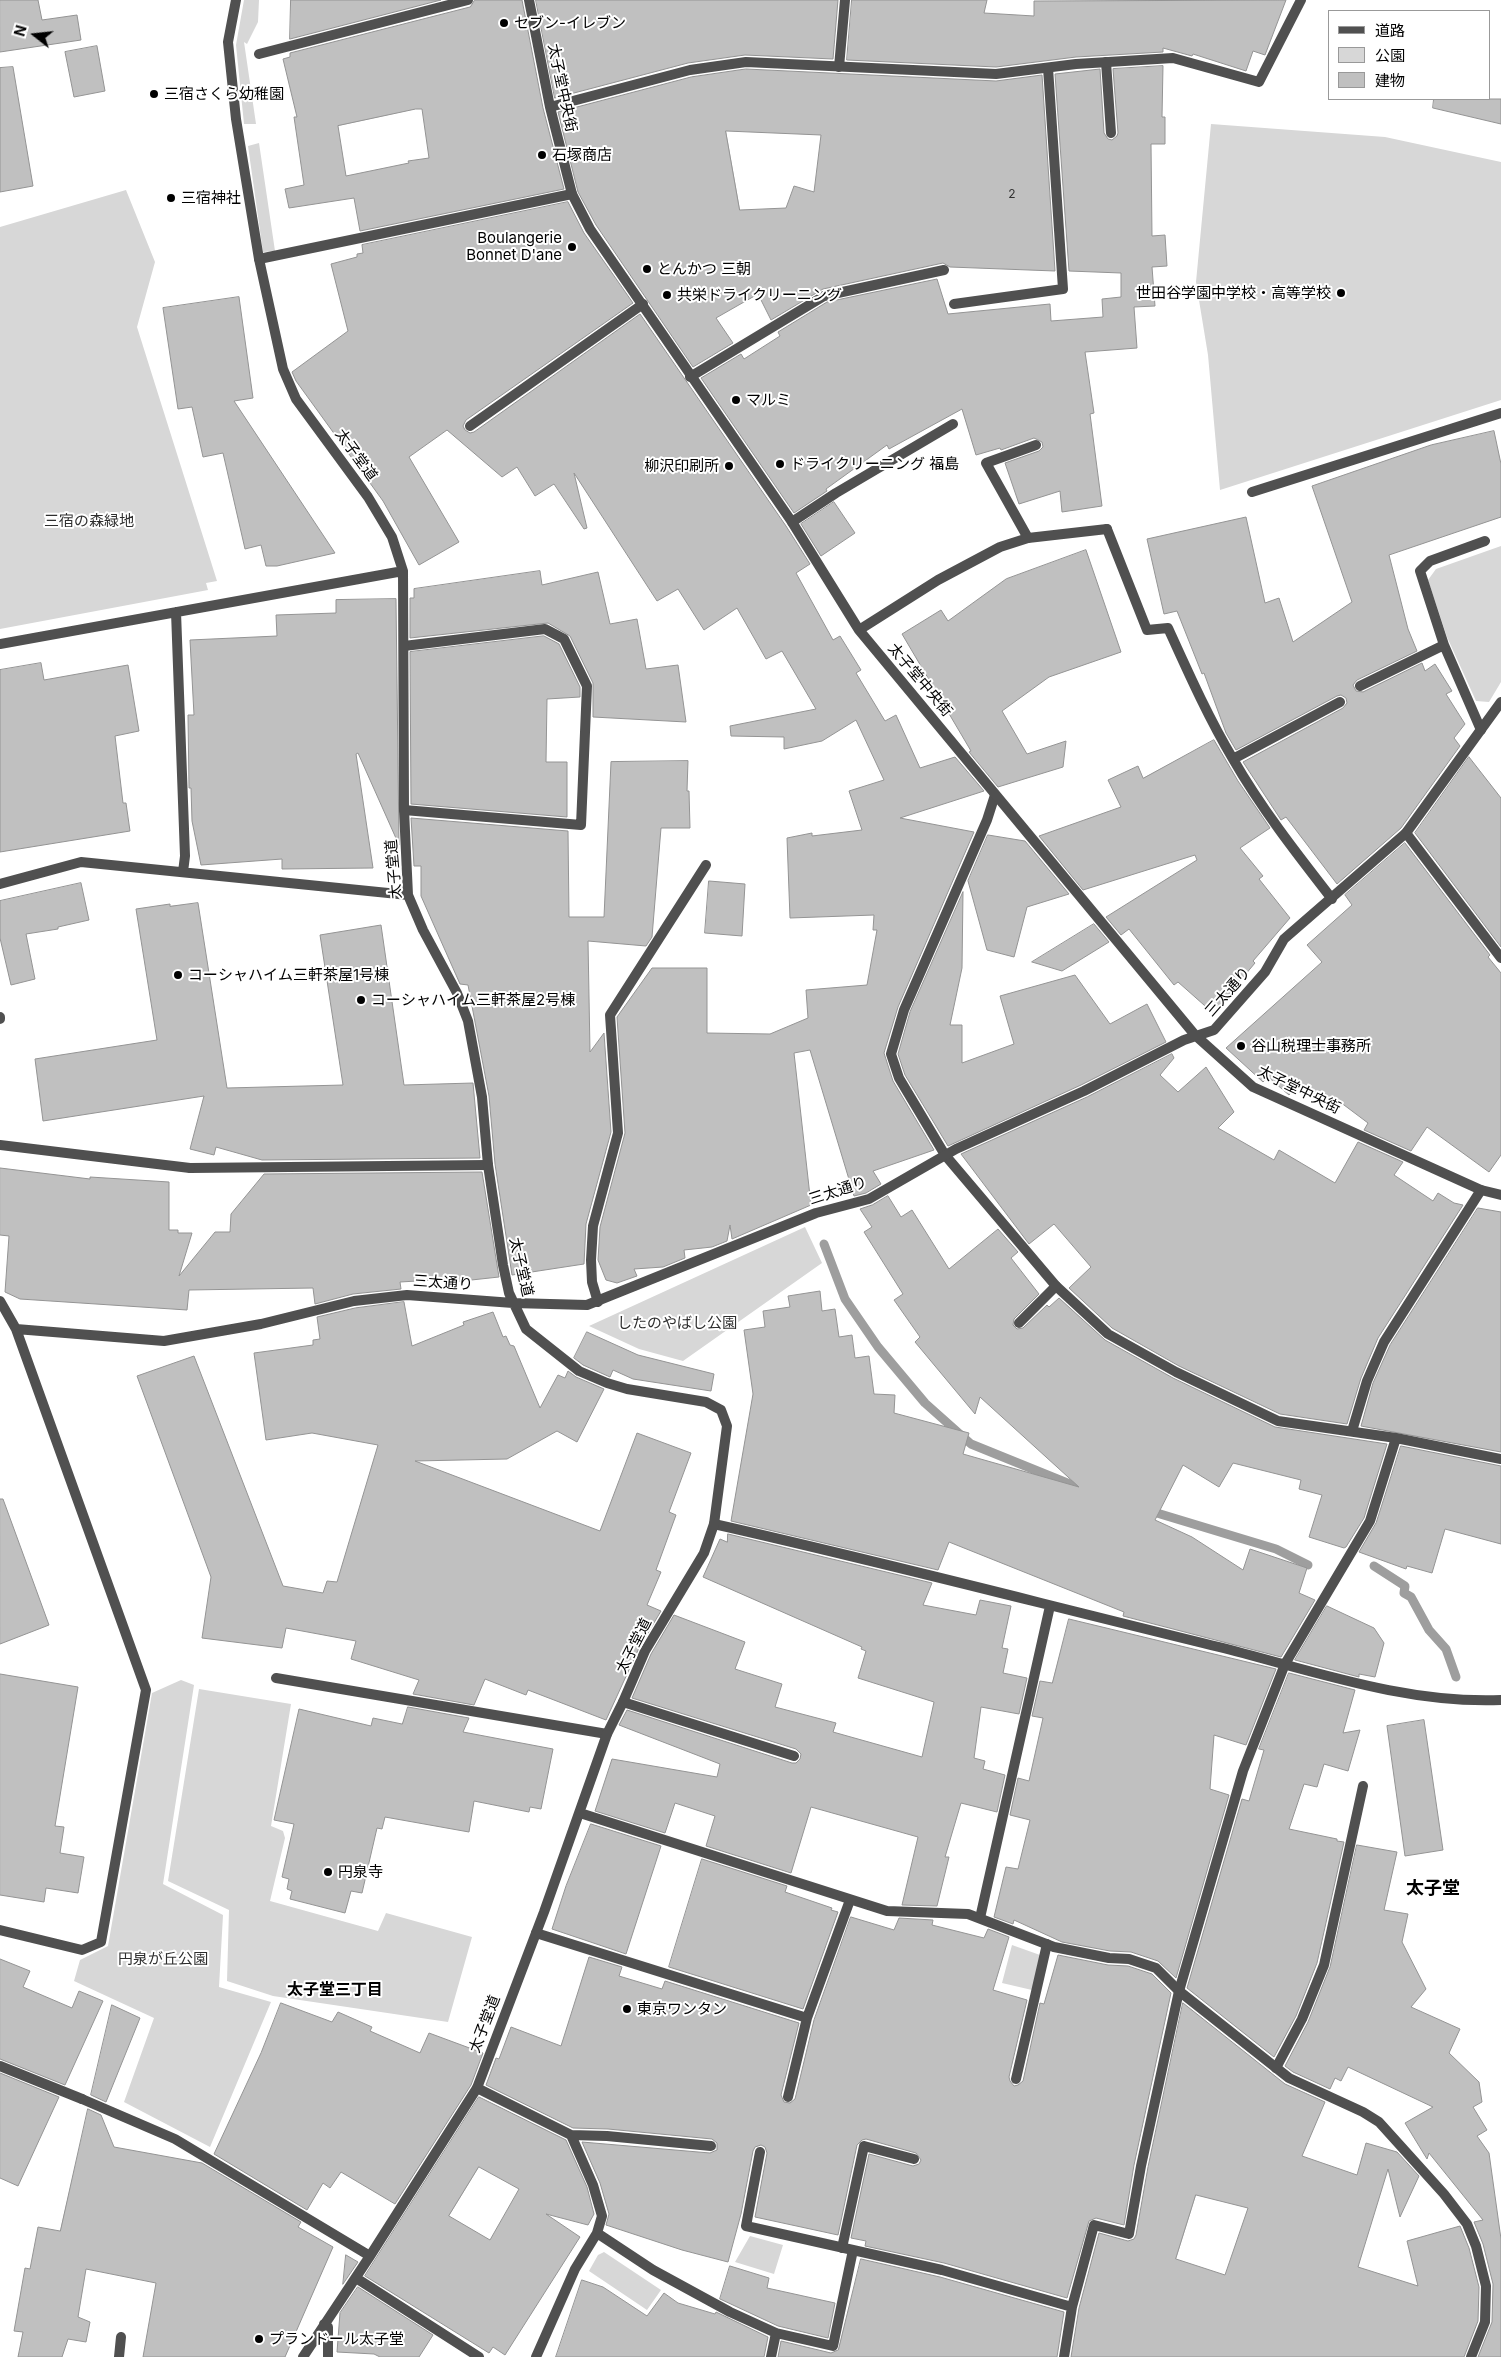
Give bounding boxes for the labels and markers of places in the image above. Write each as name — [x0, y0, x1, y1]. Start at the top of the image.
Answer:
place label: セブン-イレブン — [514, 14, 626, 32]
marker: セブン-イレブン — [498, 17, 510, 29]
place label: 三宿さくら幼稚園 — [164, 85, 284, 103]
marker: 三宿さくら幼稚園 — [148, 88, 160, 100]
place label: 石塚商店 — [552, 146, 612, 164]
marker: 石塚商店 — [536, 149, 548, 161]
place label: 三宿神社 — [181, 189, 241, 207]
marker: 三宿神社 — [165, 192, 177, 204]
place label: Boulangerie Bonnet D'ane — [466, 229, 562, 264]
marker: Boulangerie Bonnet D'ane — [566, 241, 578, 253]
place label: とんかつ 三朝 — [657, 260, 751, 278]
marker: とんかつ 三朝 — [641, 263, 653, 275]
place label: 世田谷学園中学校・高等学校 — [1136, 284, 1331, 302]
place label: 共栄ドライクリーニング — [677, 286, 842, 304]
marker: 世田谷学園中学校・高等学校 — [1335, 287, 1347, 299]
marker: 共栄ドライクリーニング — [661, 289, 673, 301]
place label: マルミ — [746, 391, 791, 409]
marker: マルミ — [730, 394, 742, 406]
place label: ドライクリーニング 福島 — [790, 455, 959, 473]
place label: 柳沢印刷所 — [644, 457, 719, 475]
marker: ドライクリーニング 福島 — [774, 458, 786, 470]
marker: 柳沢印刷所 — [723, 460, 735, 472]
place label: コーシャハイム三軒茶屋1号棟 — [188, 966, 389, 984]
marker: コーシャハイム三軒茶屋1号棟 — [172, 969, 184, 981]
place label: コーシャハイム三軒茶屋2号棟 — [371, 991, 575, 1009]
marker: コーシャハイム三軒茶屋2号棟 — [355, 994, 367, 1006]
place label: 谷山税理士事務所 — [1251, 1037, 1371, 1055]
marker: 谷山税理士事務所 — [1235, 1040, 1247, 1052]
place label: 円泉寺 — [338, 1863, 383, 1881]
marker: 円泉寺 — [322, 1866, 334, 1878]
place label: 東京ワンタン — [637, 2000, 727, 2018]
marker: 東京ワンタン — [621, 2003, 633, 2015]
place label: プランドール太子堂 — [269, 2330, 404, 2348]
marker: プランドール太子堂 — [253, 2333, 265, 2345]

